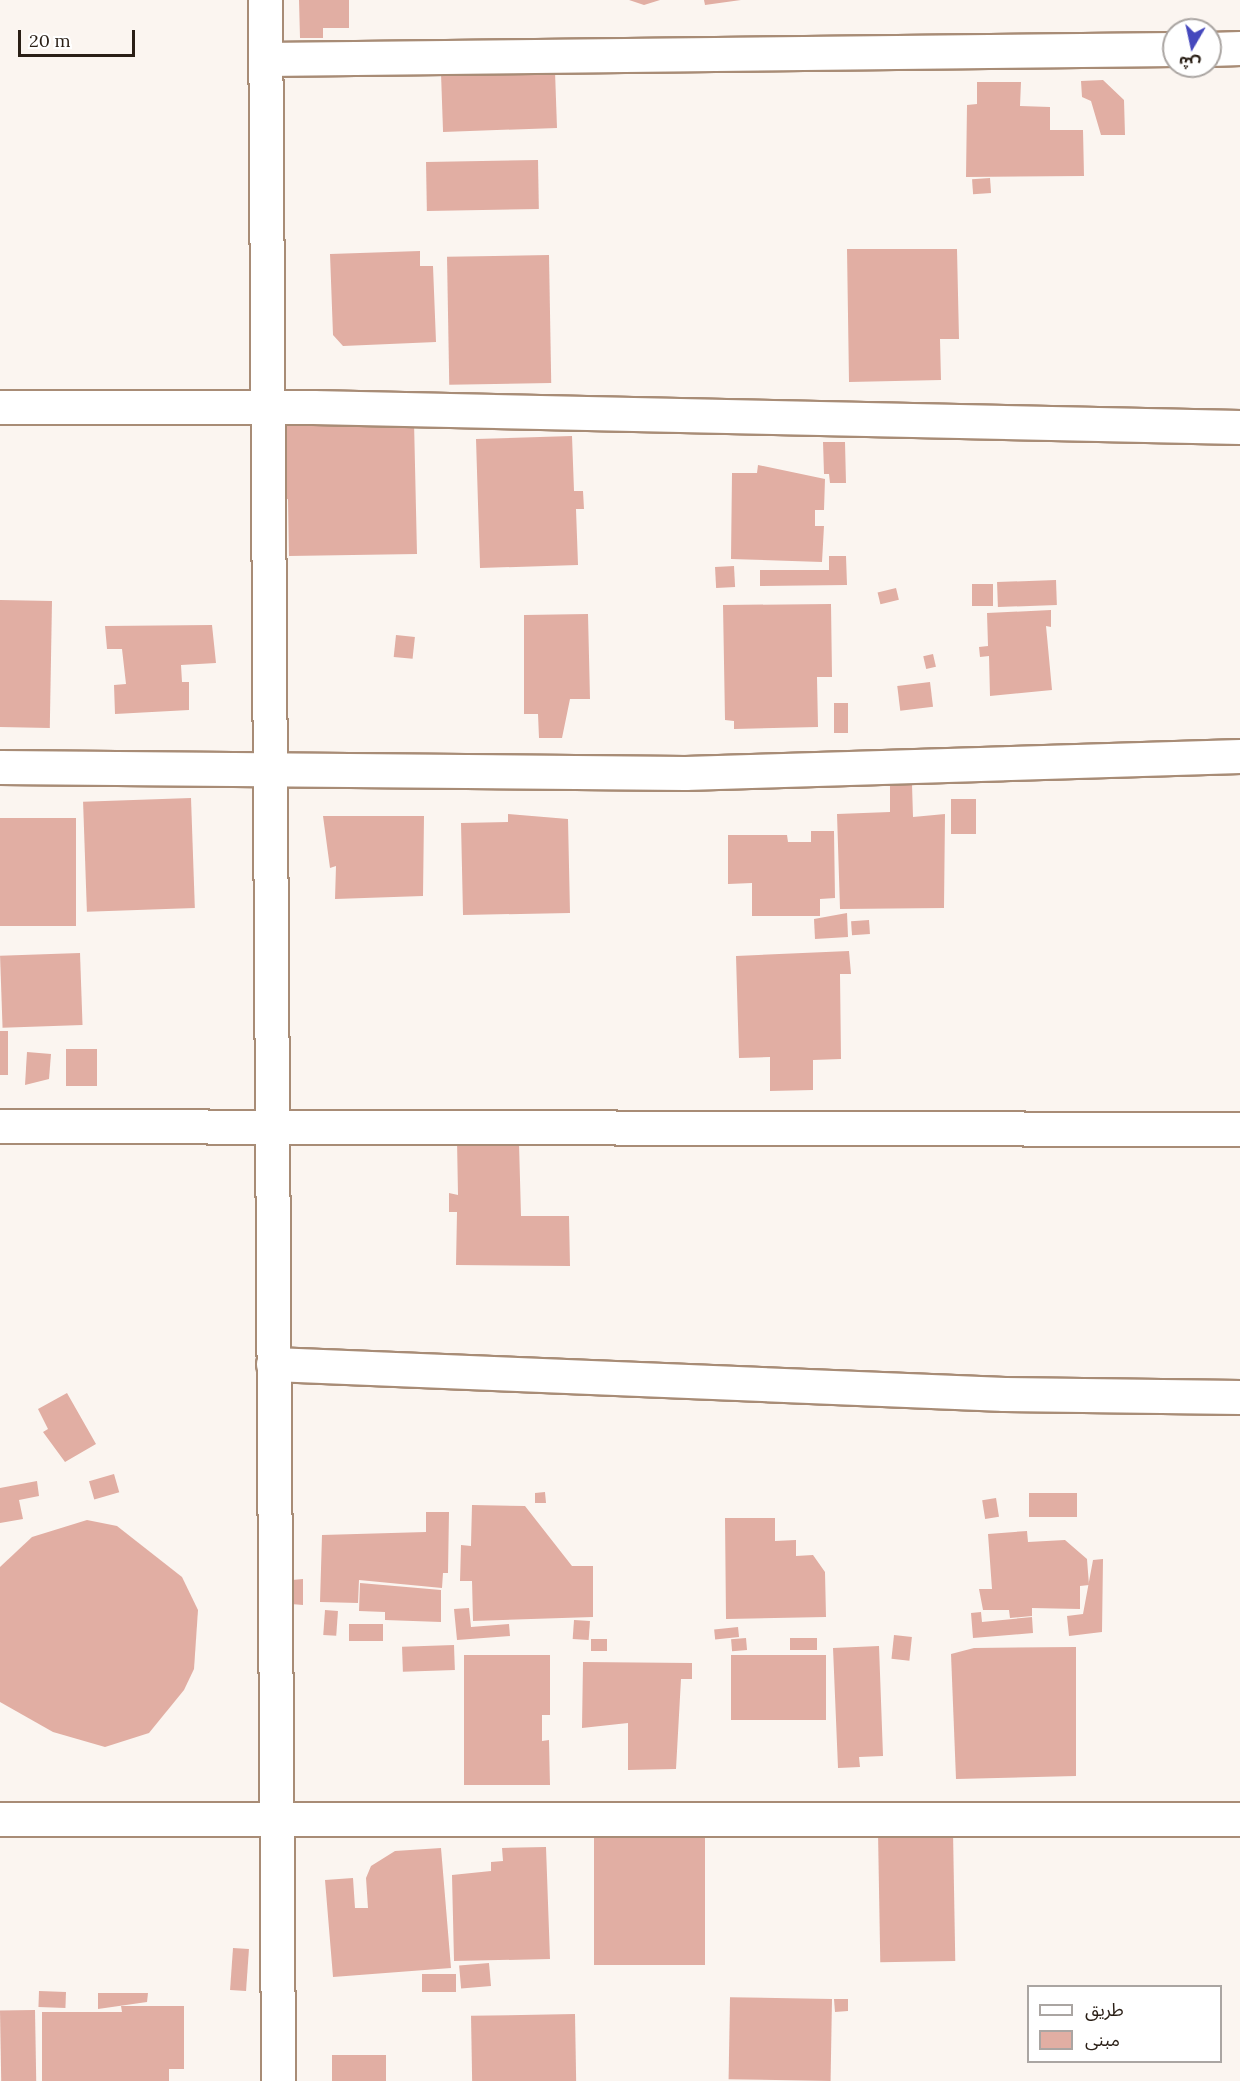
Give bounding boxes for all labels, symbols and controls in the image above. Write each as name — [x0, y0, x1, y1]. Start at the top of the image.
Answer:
scale bar — [21, 18, 138, 56]
north arrow — [1162, 18, 1222, 78]
text: 20 m — [29, 29, 71, 52]
text: ش — [1177, 52, 1202, 75]
legend — [1027, 1985, 1222, 2063]
text: طريق — [1085, 1998, 1124, 2021]
text: مبنى — [1085, 2028, 1120, 2051]

